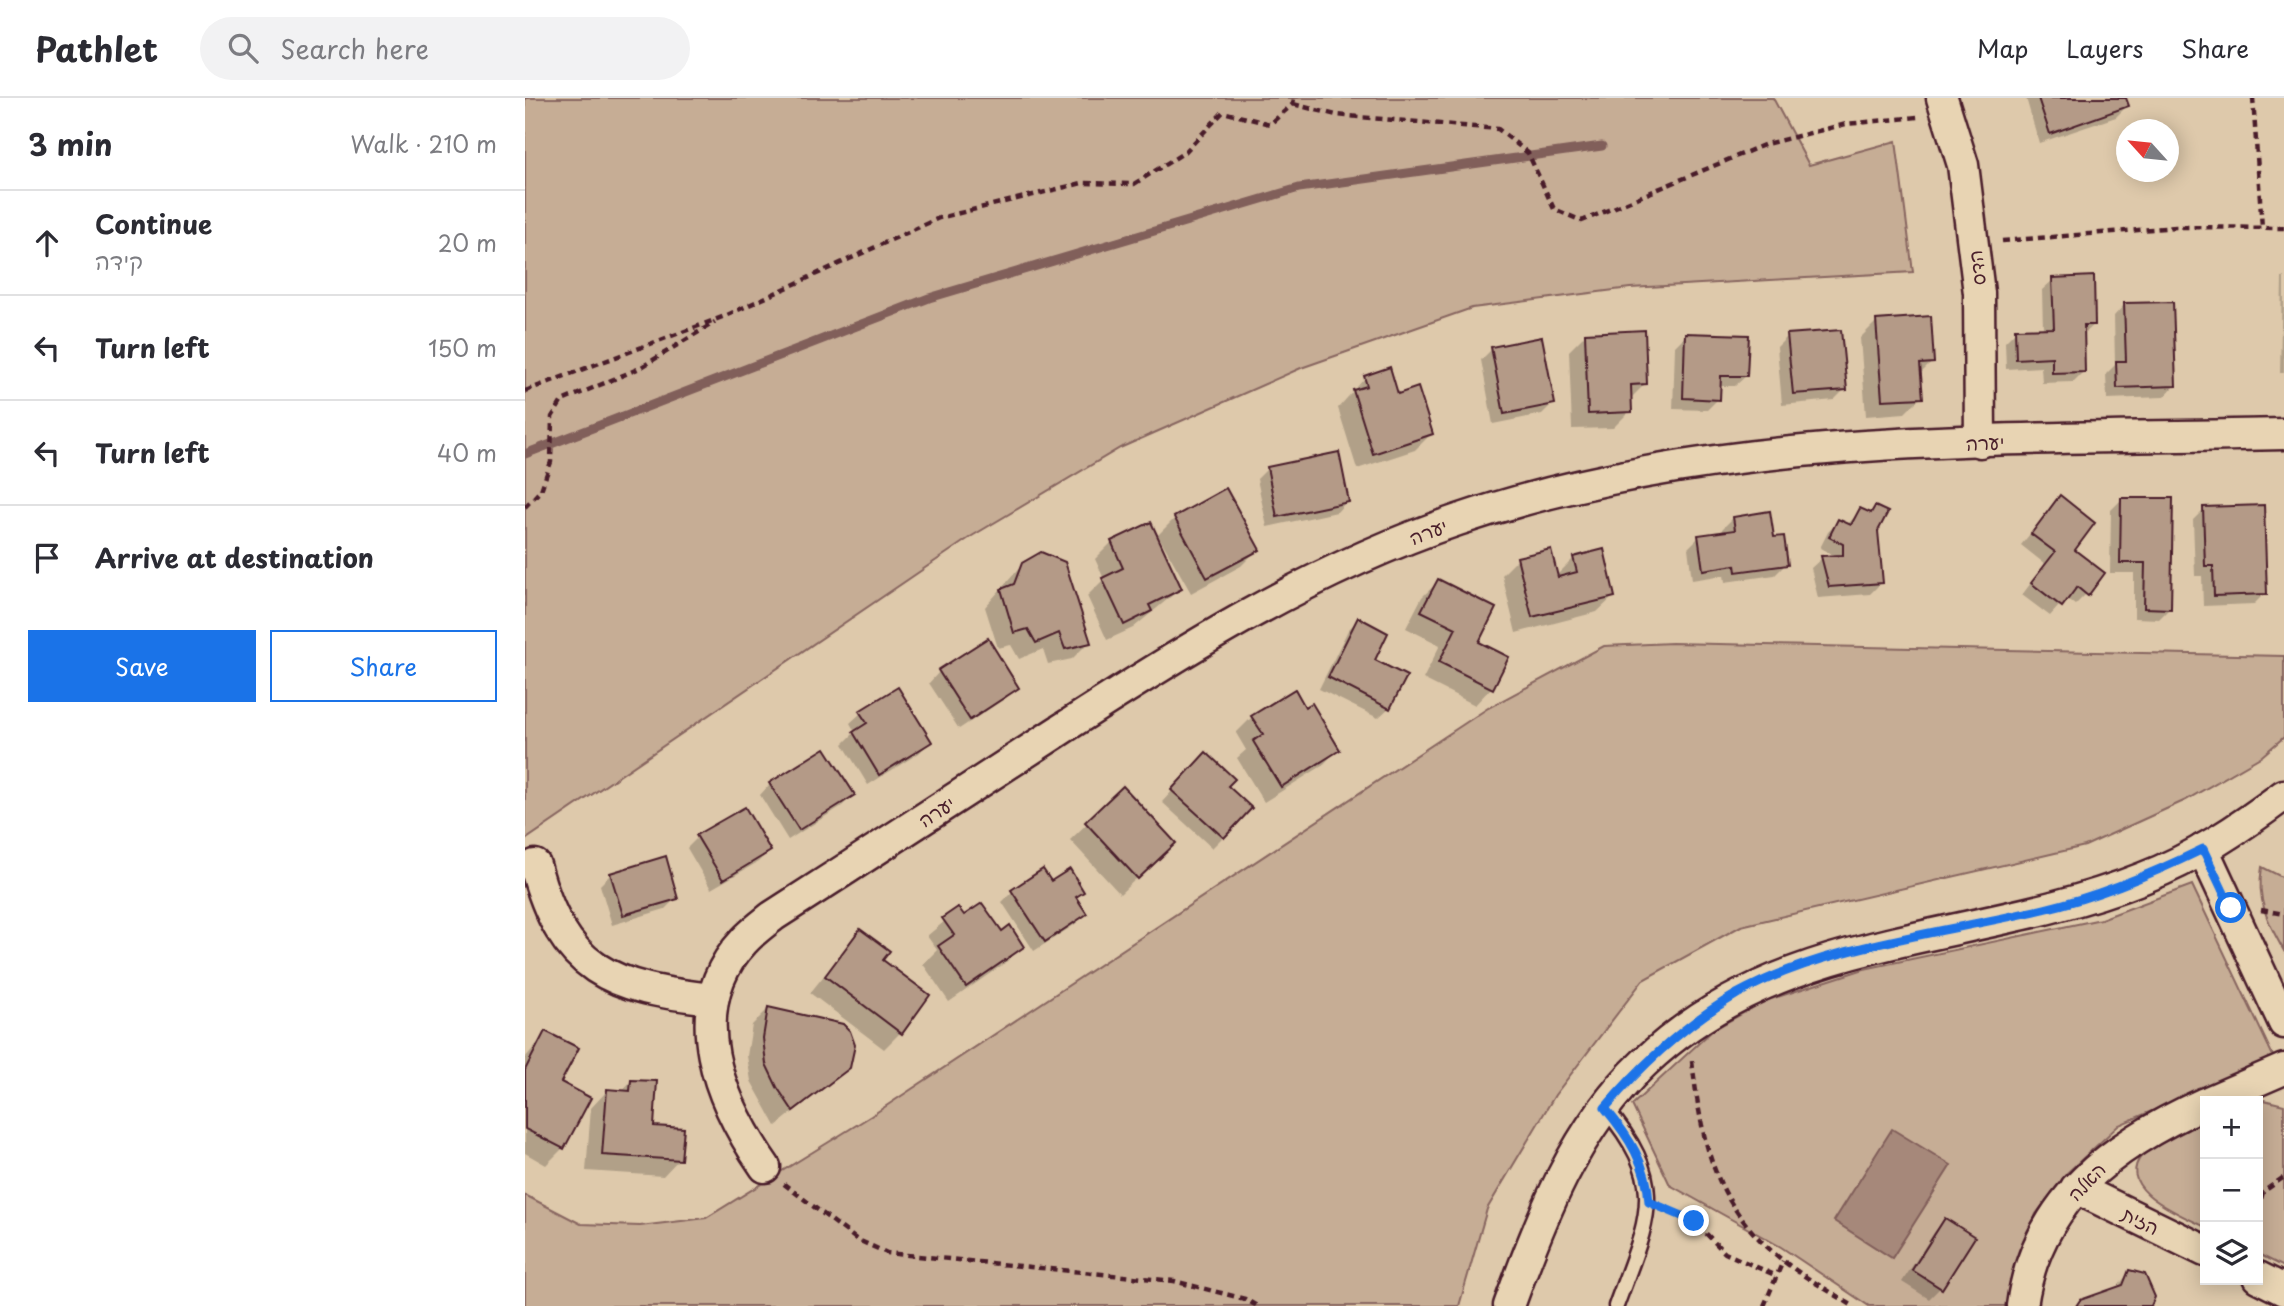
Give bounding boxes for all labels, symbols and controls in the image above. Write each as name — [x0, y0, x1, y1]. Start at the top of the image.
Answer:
search box — [200, 17, 690, 80]
text: Pathlet — [35, 23, 158, 73]
icon: search — [224, 29, 262, 67]
text: Search here — [280, 29, 429, 68]
text: Map — [1977, 30, 2028, 66]
text: Layers — [2066, 30, 2143, 66]
text: Share — [2181, 30, 2249, 66]
north arrow — [2116, 119, 2179, 182]
text: 3 min — [28, 121, 113, 166]
text: Walk · 210 m — [350, 126, 497, 161]
text: Continue — [95, 204, 212, 243]
icon: ahead — [28, 224, 66, 262]
text: 20 m — [438, 225, 497, 260]
text: קידה — [95, 243, 143, 278]
street label: הדס — [1960, 249, 1992, 287]
text: Turn left — [95, 328, 210, 367]
icon: left — [28, 329, 66, 367]
text: 150 m — [428, 330, 497, 365]
street label: יערה — [1965, 427, 2005, 457]
text: Turn left — [95, 433, 210, 472]
icon: left — [28, 434, 66, 472]
text: 40 m — [437, 435, 497, 470]
street label: יערה — [1405, 511, 1451, 551]
text: Arrive at destination — [95, 538, 374, 577]
icon: arrive — [28, 539, 66, 577]
button: Save — [28, 630, 256, 702]
button: Share — [270, 630, 497, 702]
street label: יערה — [912, 789, 960, 833]
route start — [2215, 892, 2246, 923]
map controls — [2200, 1096, 2263, 1285]
button: + — [2200, 1096, 2263, 1159]
street label: האלה — [2060, 1155, 2112, 1207]
button: − — [2200, 1159, 2263, 1222]
street label: הזית — [2117, 1199, 2164, 1241]
route end — [1678, 1205, 1709, 1236]
button: layers — [2200, 1222, 2263, 1285]

